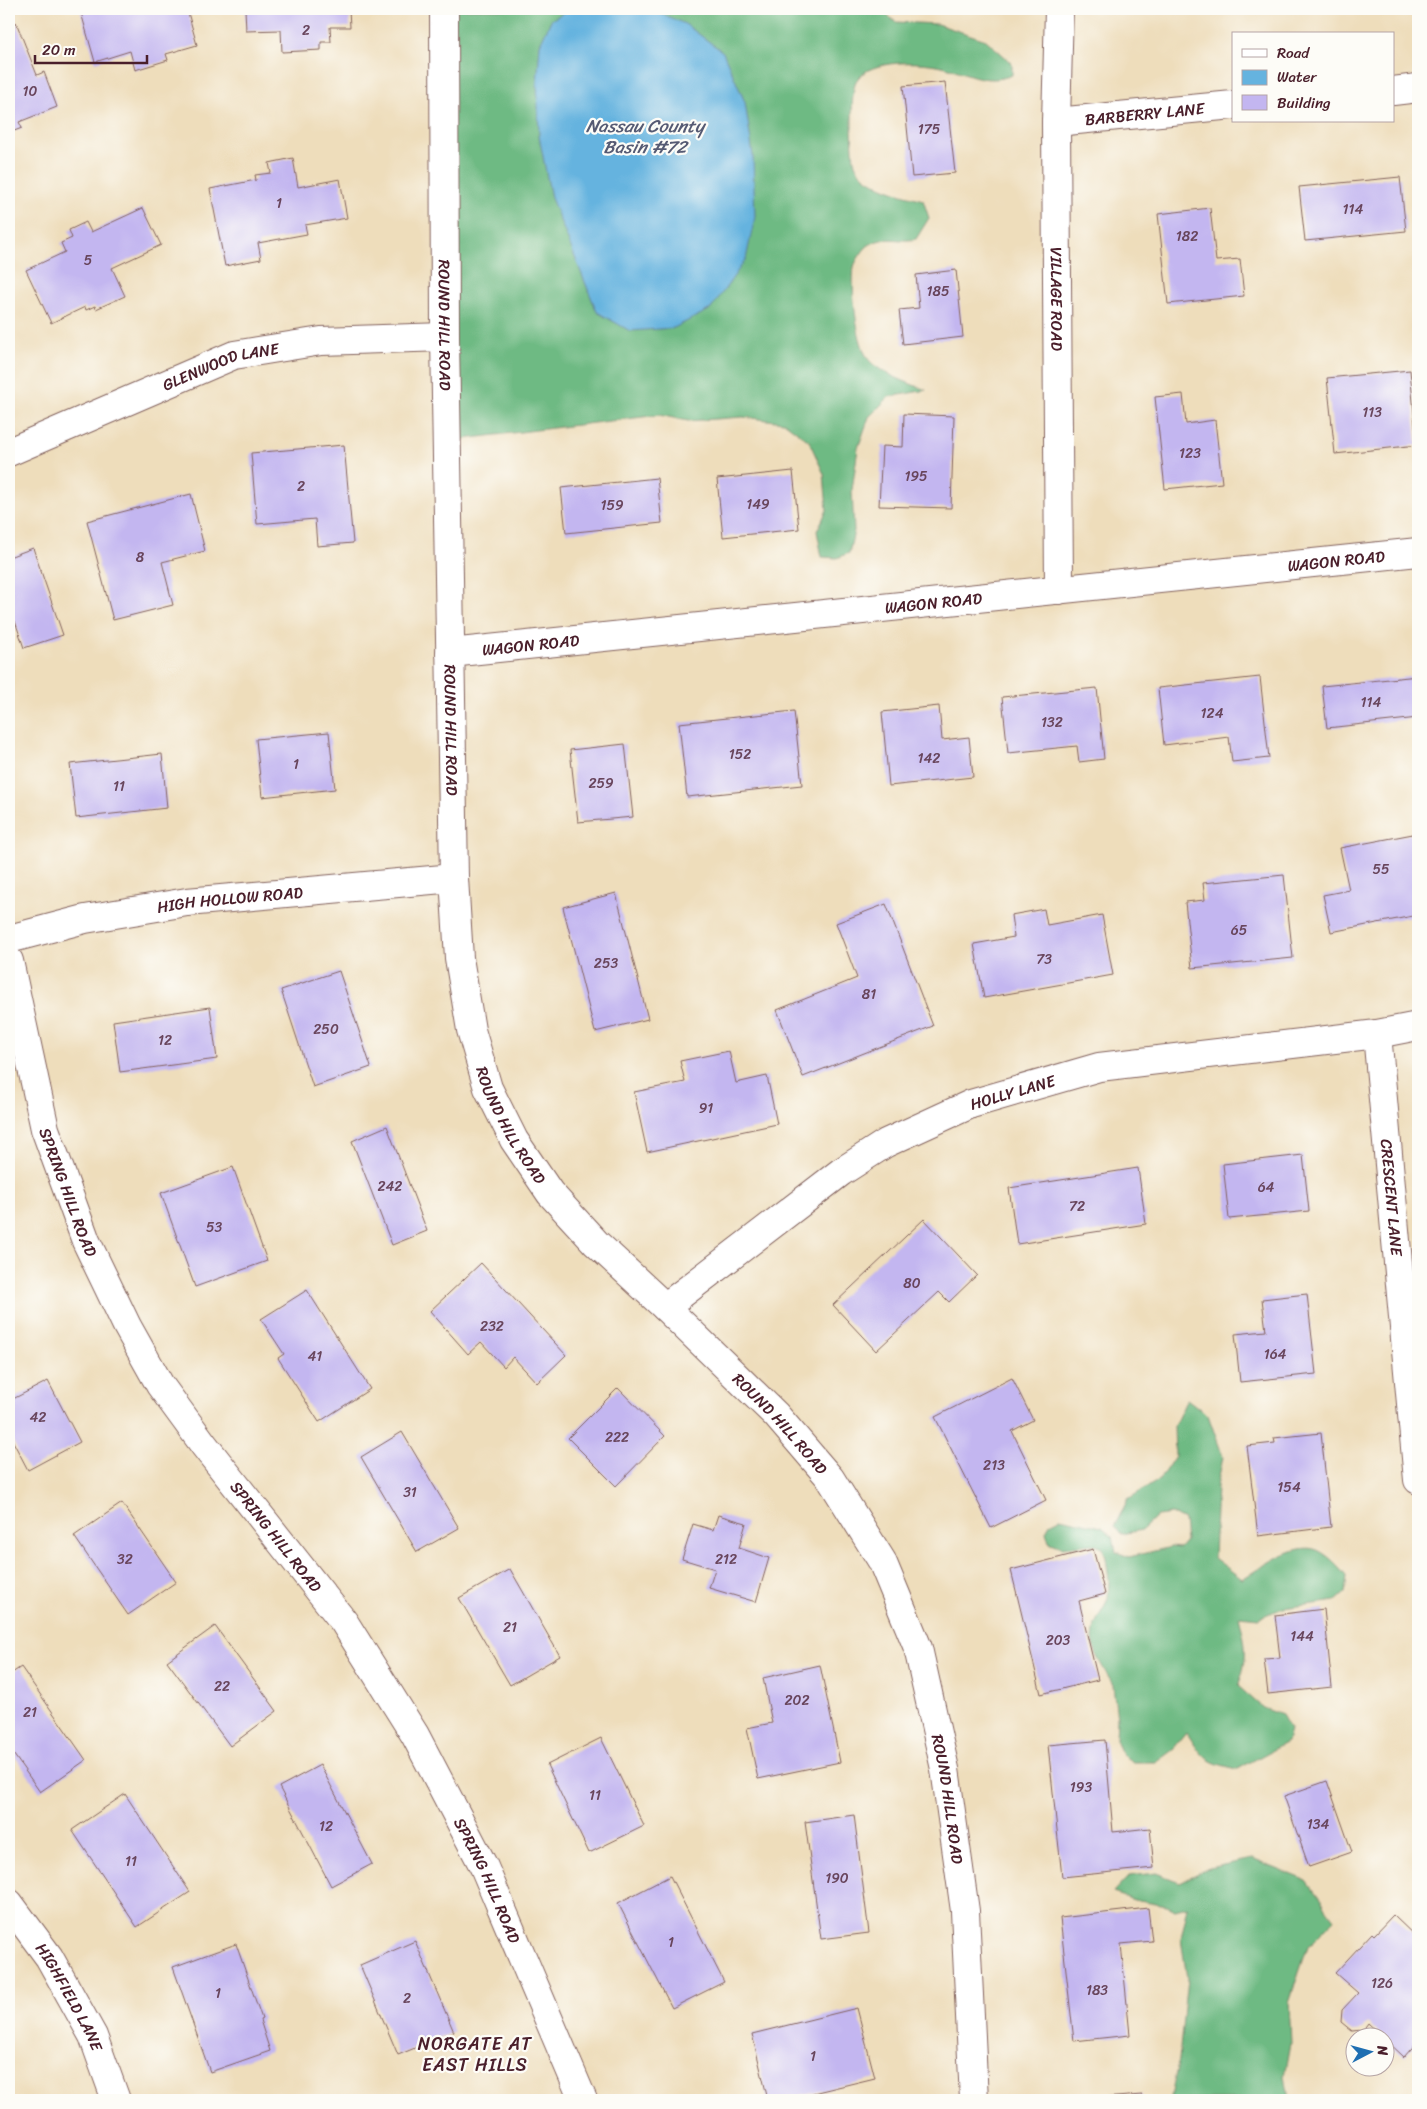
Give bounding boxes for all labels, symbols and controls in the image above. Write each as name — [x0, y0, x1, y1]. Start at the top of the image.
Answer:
house number: 2 — [302, 18, 310, 43]
scale bar — [35, 32, 148, 64]
legend — [1232, 32, 1394, 122]
text: 20 m — [42, 37, 76, 63]
text: Road — [1277, 40, 1310, 66]
text: Water — [1277, 64, 1317, 90]
house number: 10 — [23, 79, 38, 104]
text: Building — [1277, 90, 1331, 116]
street label: BARBERRY LANE — [1084, 94, 1207, 134]
water label: Nassau County Basin #72 — [586, 110, 707, 163]
house number: 175 — [918, 117, 941, 142]
house number: 1 — [276, 191, 282, 216]
house number: 114 — [1343, 197, 1364, 222]
house number: 182 — [1176, 224, 1198, 249]
street label: VILLAGE ROAD — [1042, 247, 1071, 352]
house number: 5 — [84, 248, 93, 273]
street label: ROUND HILL ROAD — [430, 260, 460, 391]
house number: 185 — [926, 279, 950, 304]
street label: GLENWOOD LANE — [158, 334, 282, 399]
house number: 113 — [1362, 400, 1382, 425]
house number: 123 — [1179, 441, 1201, 466]
house number: 195 — [904, 464, 928, 489]
house number: 2 — [297, 474, 305, 499]
house number: 149 — [746, 492, 770, 517]
house number: 159 — [600, 493, 624, 518]
street label: WAGON ROAD — [1286, 542, 1387, 581]
house number: 8 — [136, 545, 145, 570]
street label: WAGON ROAD — [883, 584, 984, 623]
street label: WAGON ROAD — [481, 626, 581, 665]
street label: ROUND HILL ROAD — [435, 664, 467, 796]
house number: 114 — [1361, 690, 1382, 715]
house number: 124 — [1201, 701, 1224, 726]
house number: 132 — [1041, 710, 1063, 735]
house number: 152 — [729, 742, 751, 767]
house number: 142 — [918, 746, 940, 771]
house number: 1 — [293, 752, 299, 777]
house number: 259 — [588, 771, 614, 796]
house number: 11 — [113, 774, 125, 799]
house number: 55 — [1372, 857, 1390, 882]
street label: HIGH HOLLOW ROAD — [155, 878, 305, 922]
house number: 65 — [1231, 918, 1248, 943]
house number: 73 — [1036, 947, 1052, 972]
house number: 253 — [594, 951, 618, 976]
house number: 81 — [862, 982, 876, 1007]
house number: 250 — [313, 1017, 339, 1042]
house number: 12 — [158, 1028, 172, 1053]
street label: ROUND HILL ROAD — [467, 1063, 554, 1191]
street label: HOLLY LANE — [967, 1066, 1060, 1119]
house number: 91 — [699, 1096, 713, 1121]
street label: SPRING HILL ROAD — [31, 1123, 106, 1262]
street label: CRESCENT LANE — [1372, 1138, 1411, 1258]
house number: 242 — [378, 1174, 402, 1199]
house number: 64 — [1258, 1175, 1275, 1200]
house number: 72 — [1069, 1194, 1085, 1219]
house number: 53 — [206, 1215, 222, 1240]
house number: 80 — [903, 1271, 921, 1296]
house number: 232 — [480, 1314, 504, 1339]
house number: 164 — [1264, 1342, 1287, 1367]
house number: 41 — [308, 1344, 322, 1369]
street label: ROUND HILL ROAD — [725, 1366, 835, 1482]
house number: 42 — [30, 1405, 46, 1430]
house number: 222 — [605, 1425, 629, 1450]
house number: 213 — [983, 1453, 1005, 1478]
street label: SPRING HILL ROAD — [222, 1474, 330, 1599]
house number: 154 — [1277, 1475, 1301, 1500]
house number: 31 — [403, 1480, 417, 1505]
house number: 32 — [117, 1547, 133, 1572]
house number: 212 — [715, 1547, 737, 1572]
house number: 21 — [503, 1615, 517, 1640]
house number: 144 — [1290, 1624, 1314, 1649]
house number: 203 — [1046, 1628, 1071, 1653]
house number: 22 — [214, 1674, 230, 1699]
house number: 202 — [784, 1688, 810, 1713]
house number: 21 — [23, 1700, 37, 1725]
street label: ROUND HILL ROAD — [923, 1732, 972, 1866]
house number: 193 — [1070, 1775, 1092, 1800]
house number: 11 — [589, 1783, 601, 1808]
street label: SPRING HILL ROAD — [445, 1812, 529, 1948]
house number: 134 — [1307, 1812, 1329, 1837]
house number: 12 — [319, 1814, 333, 1839]
house number: 11 — [125, 1849, 137, 1874]
house number: 190 — [825, 1866, 849, 1891]
house number: 1 — [668, 1930, 674, 1955]
street label: HIGHFIELD LANE — [28, 1936, 112, 2056]
house number: 126 — [1371, 1971, 1393, 1996]
house number: 183 — [1086, 1978, 1108, 2003]
house number: 1 — [215, 1981, 221, 2006]
house number: 2 — [403, 1986, 411, 2011]
north arrow — [1344, 2026, 1394, 2076]
district label: NORGATE AT EAST HILLS — [418, 2028, 532, 2081]
house number: 1 — [810, 2044, 816, 2069]
text: N — [1369, 2044, 1395, 2057]

